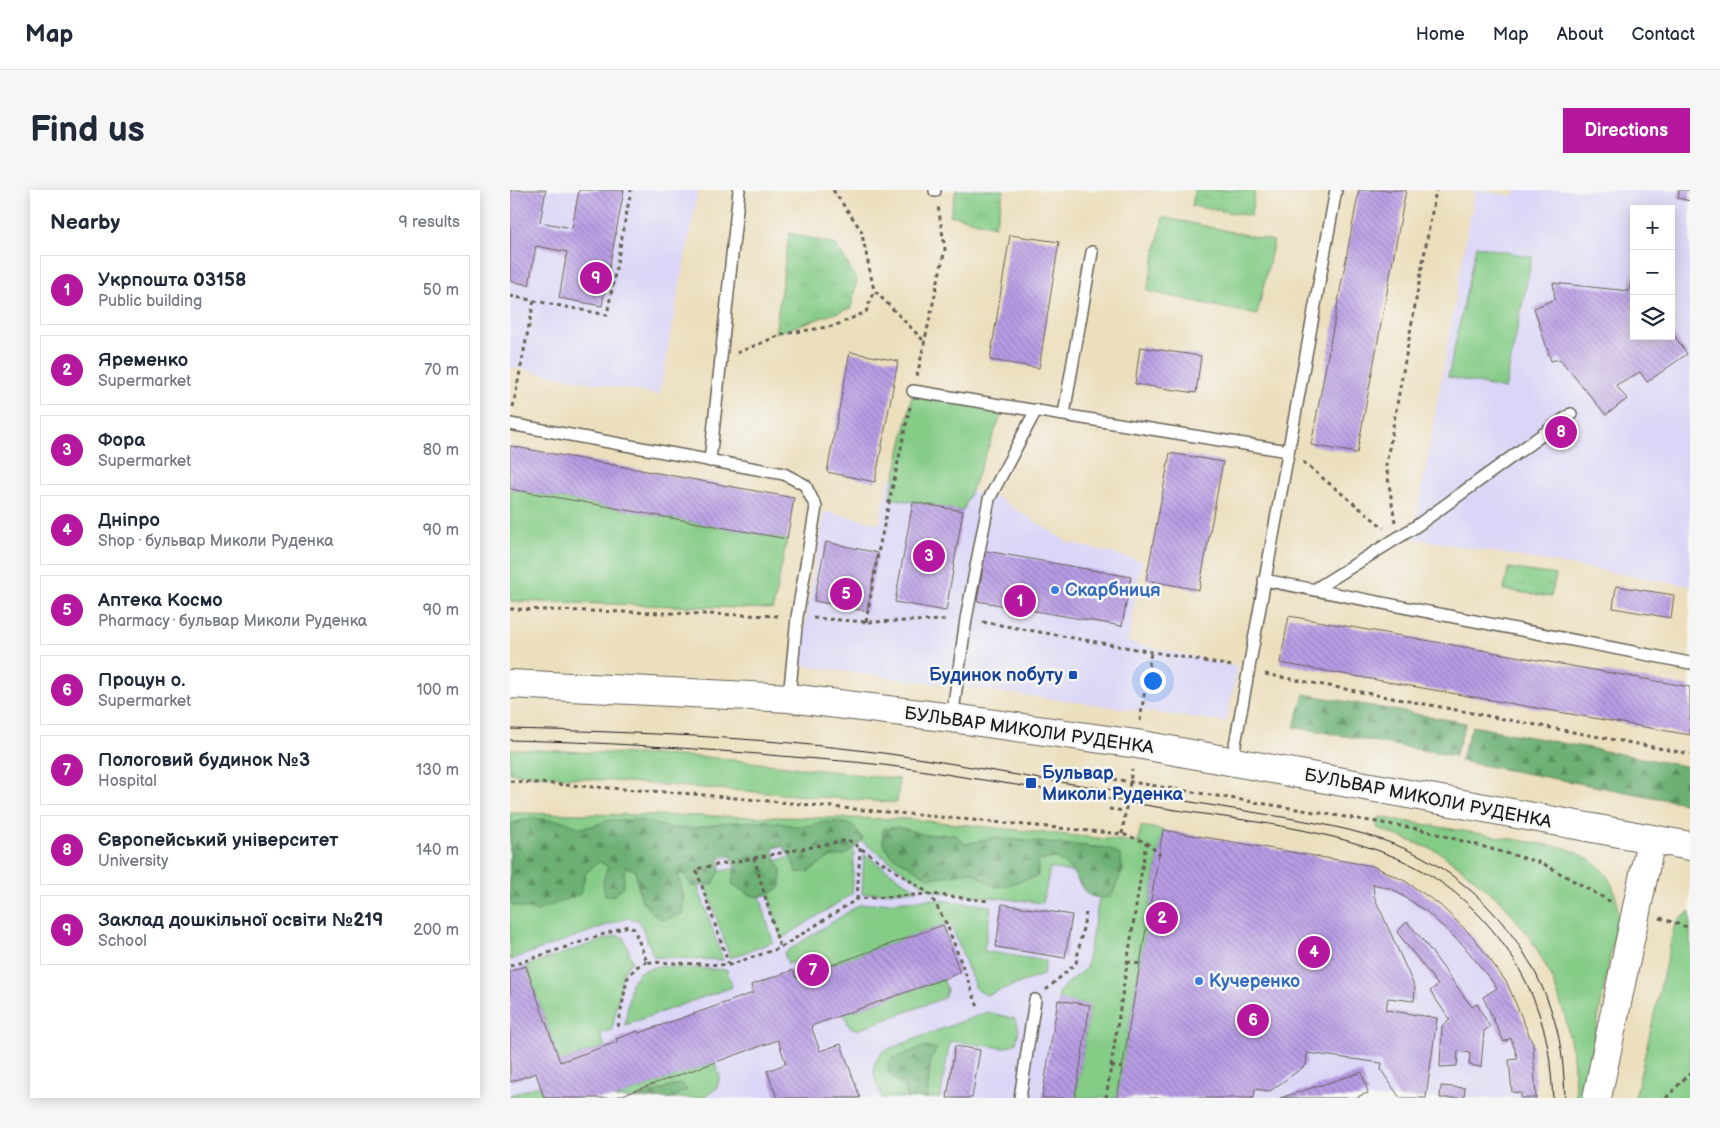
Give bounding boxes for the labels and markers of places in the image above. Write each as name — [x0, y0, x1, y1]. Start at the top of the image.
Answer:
pin: 9 — [580, 259, 612, 297]
pin: 8 — [1545, 413, 1577, 451]
pin: 3 — [913, 537, 945, 575]
pin: 5 — [830, 575, 862, 613]
place label: Скарбниця — [1065, 580, 1161, 601]
pin: 1 — [1004, 582, 1036, 620]
marker: Скарбниця — [1049, 584, 1061, 596]
place label: Будинок побуту — [929, 665, 1063, 686]
marker: Будинок побуту — [1067, 669, 1079, 681]
place label: Бульвар Миколи Руденка — [1042, 763, 1184, 805]
marker: Бульвар Миколи Руденка — [1024, 776, 1038, 790]
pin: 2 — [1146, 899, 1178, 937]
pin: 4 — [1298, 933, 1330, 971]
pin: 7 — [797, 951, 829, 989]
place label: Кучеренко — [1209, 971, 1300, 992]
marker: Кучеренко — [1193, 975, 1205, 987]
pin: 6 — [1237, 1001, 1269, 1039]

